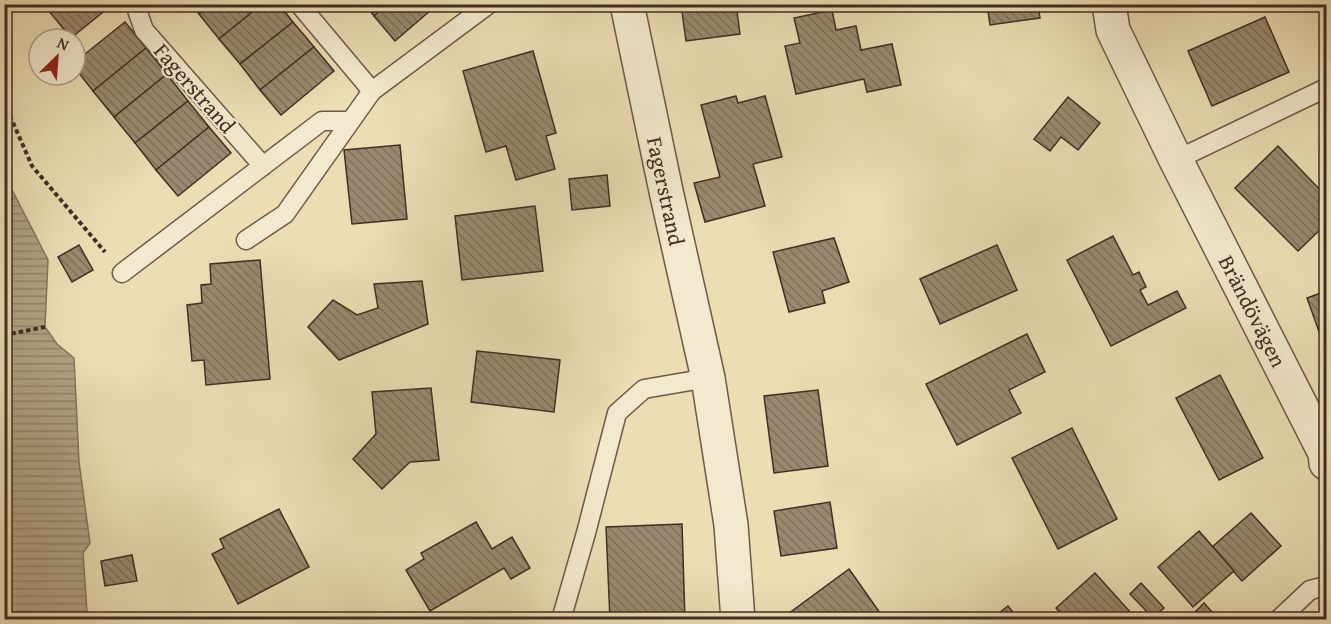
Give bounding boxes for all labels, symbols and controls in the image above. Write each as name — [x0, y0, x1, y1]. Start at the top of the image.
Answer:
north arrow — [27, 27, 87, 87]
text: N — [53, 30, 74, 57]
street label: Fagerstrand — [147, 36, 243, 140]
street label: Fagerstrand — [639, 134, 693, 249]
street label: Brändövägen — [1211, 249, 1295, 373]

